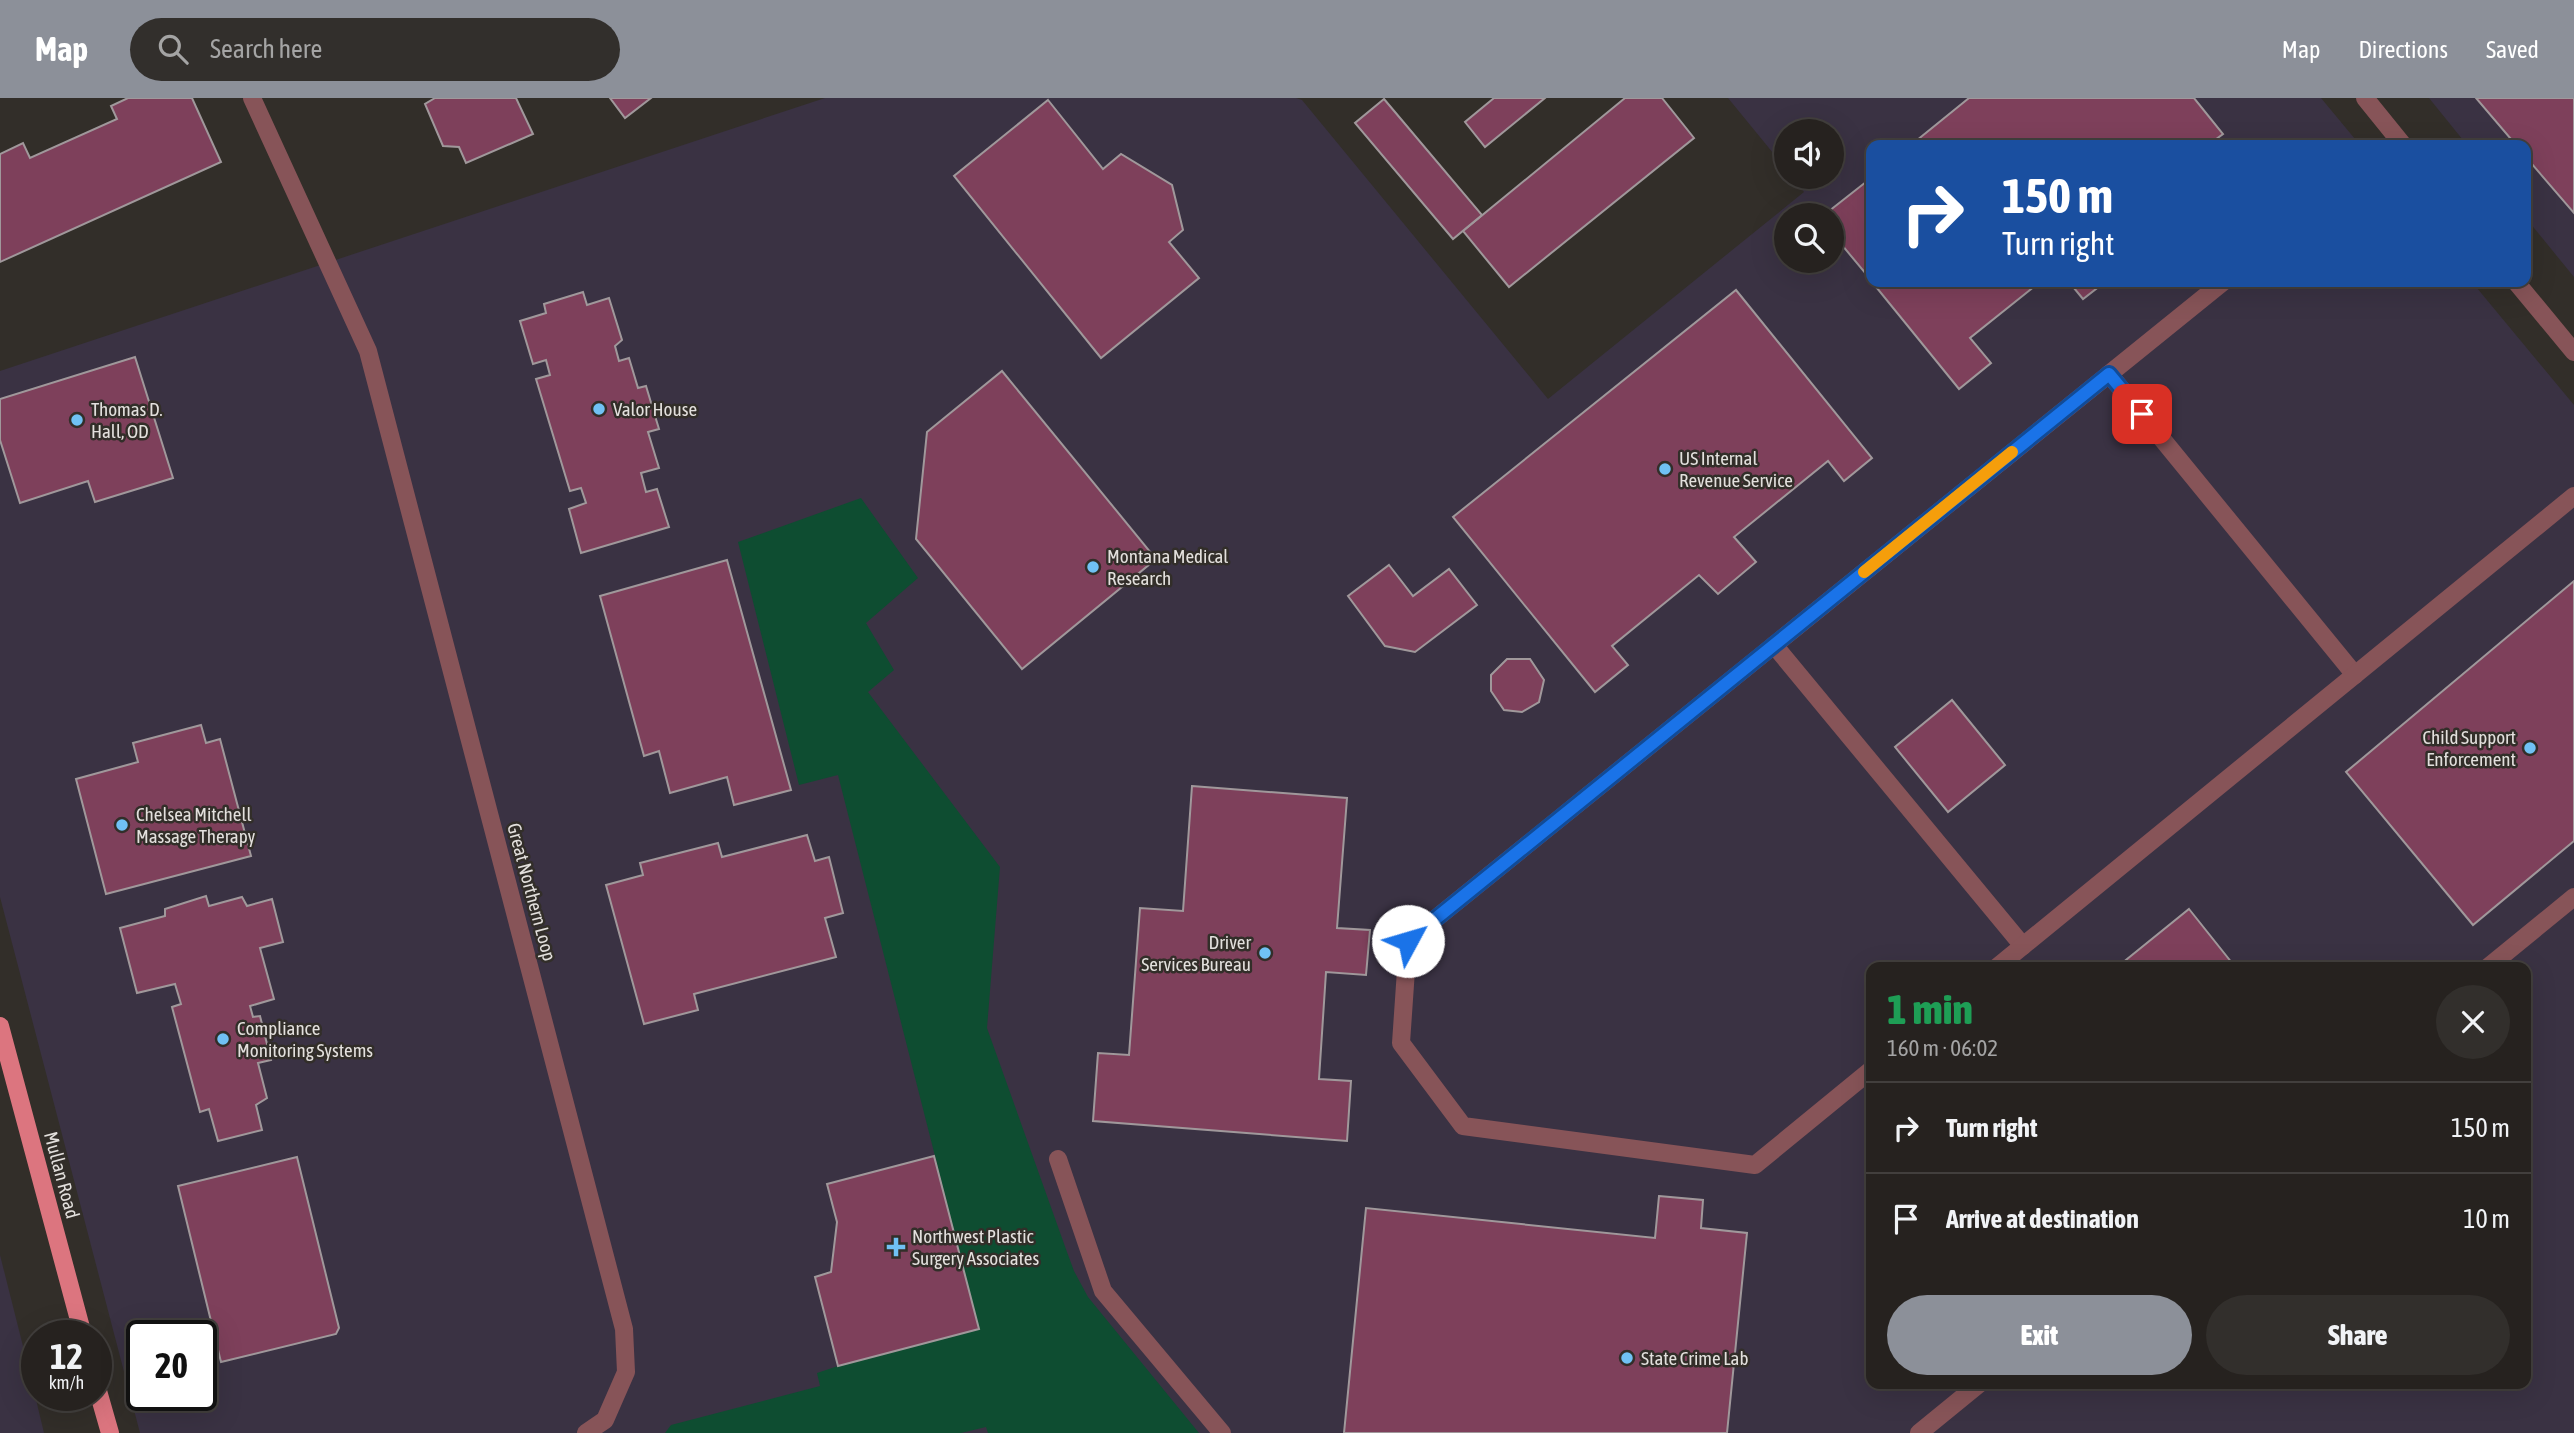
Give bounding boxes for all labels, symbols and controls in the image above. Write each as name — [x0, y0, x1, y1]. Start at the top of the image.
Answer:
search box — [130, 18, 620, 81]
text: Map — [35, 30, 88, 68]
icon: search — [154, 30, 192, 68]
text: Search here — [210, 34, 322, 64]
text: Map — [2282, 36, 2320, 63]
text: Directions — [2358, 36, 2448, 63]
text: Saved — [2486, 36, 2539, 63]
map controls — [1774, 119, 1844, 273]
button: sound — [1774, 119, 1844, 189]
text: 150 m — [2002, 167, 2113, 223]
icon: right — [1887, 168, 1978, 259]
button: search — [1774, 203, 1844, 273]
text: Turn right — [2002, 225, 2115, 262]
pin — [2112, 384, 2172, 444]
icon: arrive — [2123, 395, 2161, 433]
place label: Thomas D. Hall, OD — [91, 398, 163, 442]
place label: Valor House — [613, 398, 697, 420]
marker: Valor House — [591, 401, 607, 417]
marker: Thomas D. Hall, OD — [69, 412, 85, 428]
place label: US Internal Revenue Service — [1679, 447, 1793, 491]
marker: US Internal Revenue Service — [1657, 461, 1673, 477]
place label: Montana Medical Research — [1107, 545, 1228, 589]
marker: Montana Medical Research — [1085, 559, 1101, 575]
place label: Child Support Enforcement — [2422, 726, 2516, 770]
marker: Child Support Enforcement — [2522, 740, 2538, 756]
place label: Chelsea Mitchell Massage Therapy — [136, 803, 256, 847]
marker: Chelsea Mitchell Massage Therapy — [114, 817, 130, 833]
street label: Great Northern Loop — [503, 821, 561, 963]
position arrow — [1371, 904, 1445, 978]
place label: Driver Services Bureau — [1141, 931, 1251, 975]
marker: Driver Services Bureau — [1257, 945, 1273, 961]
text: 1 min — [1887, 985, 1973, 1033]
button: close — [2436, 985, 2510, 1059]
place label: Compliance Monitoring Systems — [237, 1017, 373, 1061]
marker: Compliance Monitoring Systems — [215, 1031, 231, 1047]
text: 160 m · 06:02 — [1887, 1035, 1998, 1061]
icon: right — [1887, 1109, 1925, 1147]
text: Turn right — [1946, 1113, 2037, 1143]
text: 150 m — [2451, 1113, 2510, 1143]
street label: Mullan Road — [40, 1129, 84, 1221]
icon: arrive — [1887, 1200, 1925, 1238]
text: Arrive at destination — [1946, 1204, 2139, 1234]
text: 10 m — [2463, 1204, 2510, 1234]
place label: Northwest Plastic Surgery Associates — [912, 1225, 1039, 1269]
marker: Northwest Plastic Surgery Associates — [886, 1237, 906, 1257]
button: Exit — [1887, 1295, 2192, 1375]
button: Share — [2206, 1295, 2510, 1375]
speed limit sign: 20 — [126, 1320, 217, 1411]
text: 12 — [50, 1336, 83, 1376]
place label: State Crime Lab — [1641, 1347, 1748, 1369]
marker: State Crime Lab — [1619, 1350, 1635, 1366]
text: km/h — [49, 1372, 84, 1393]

